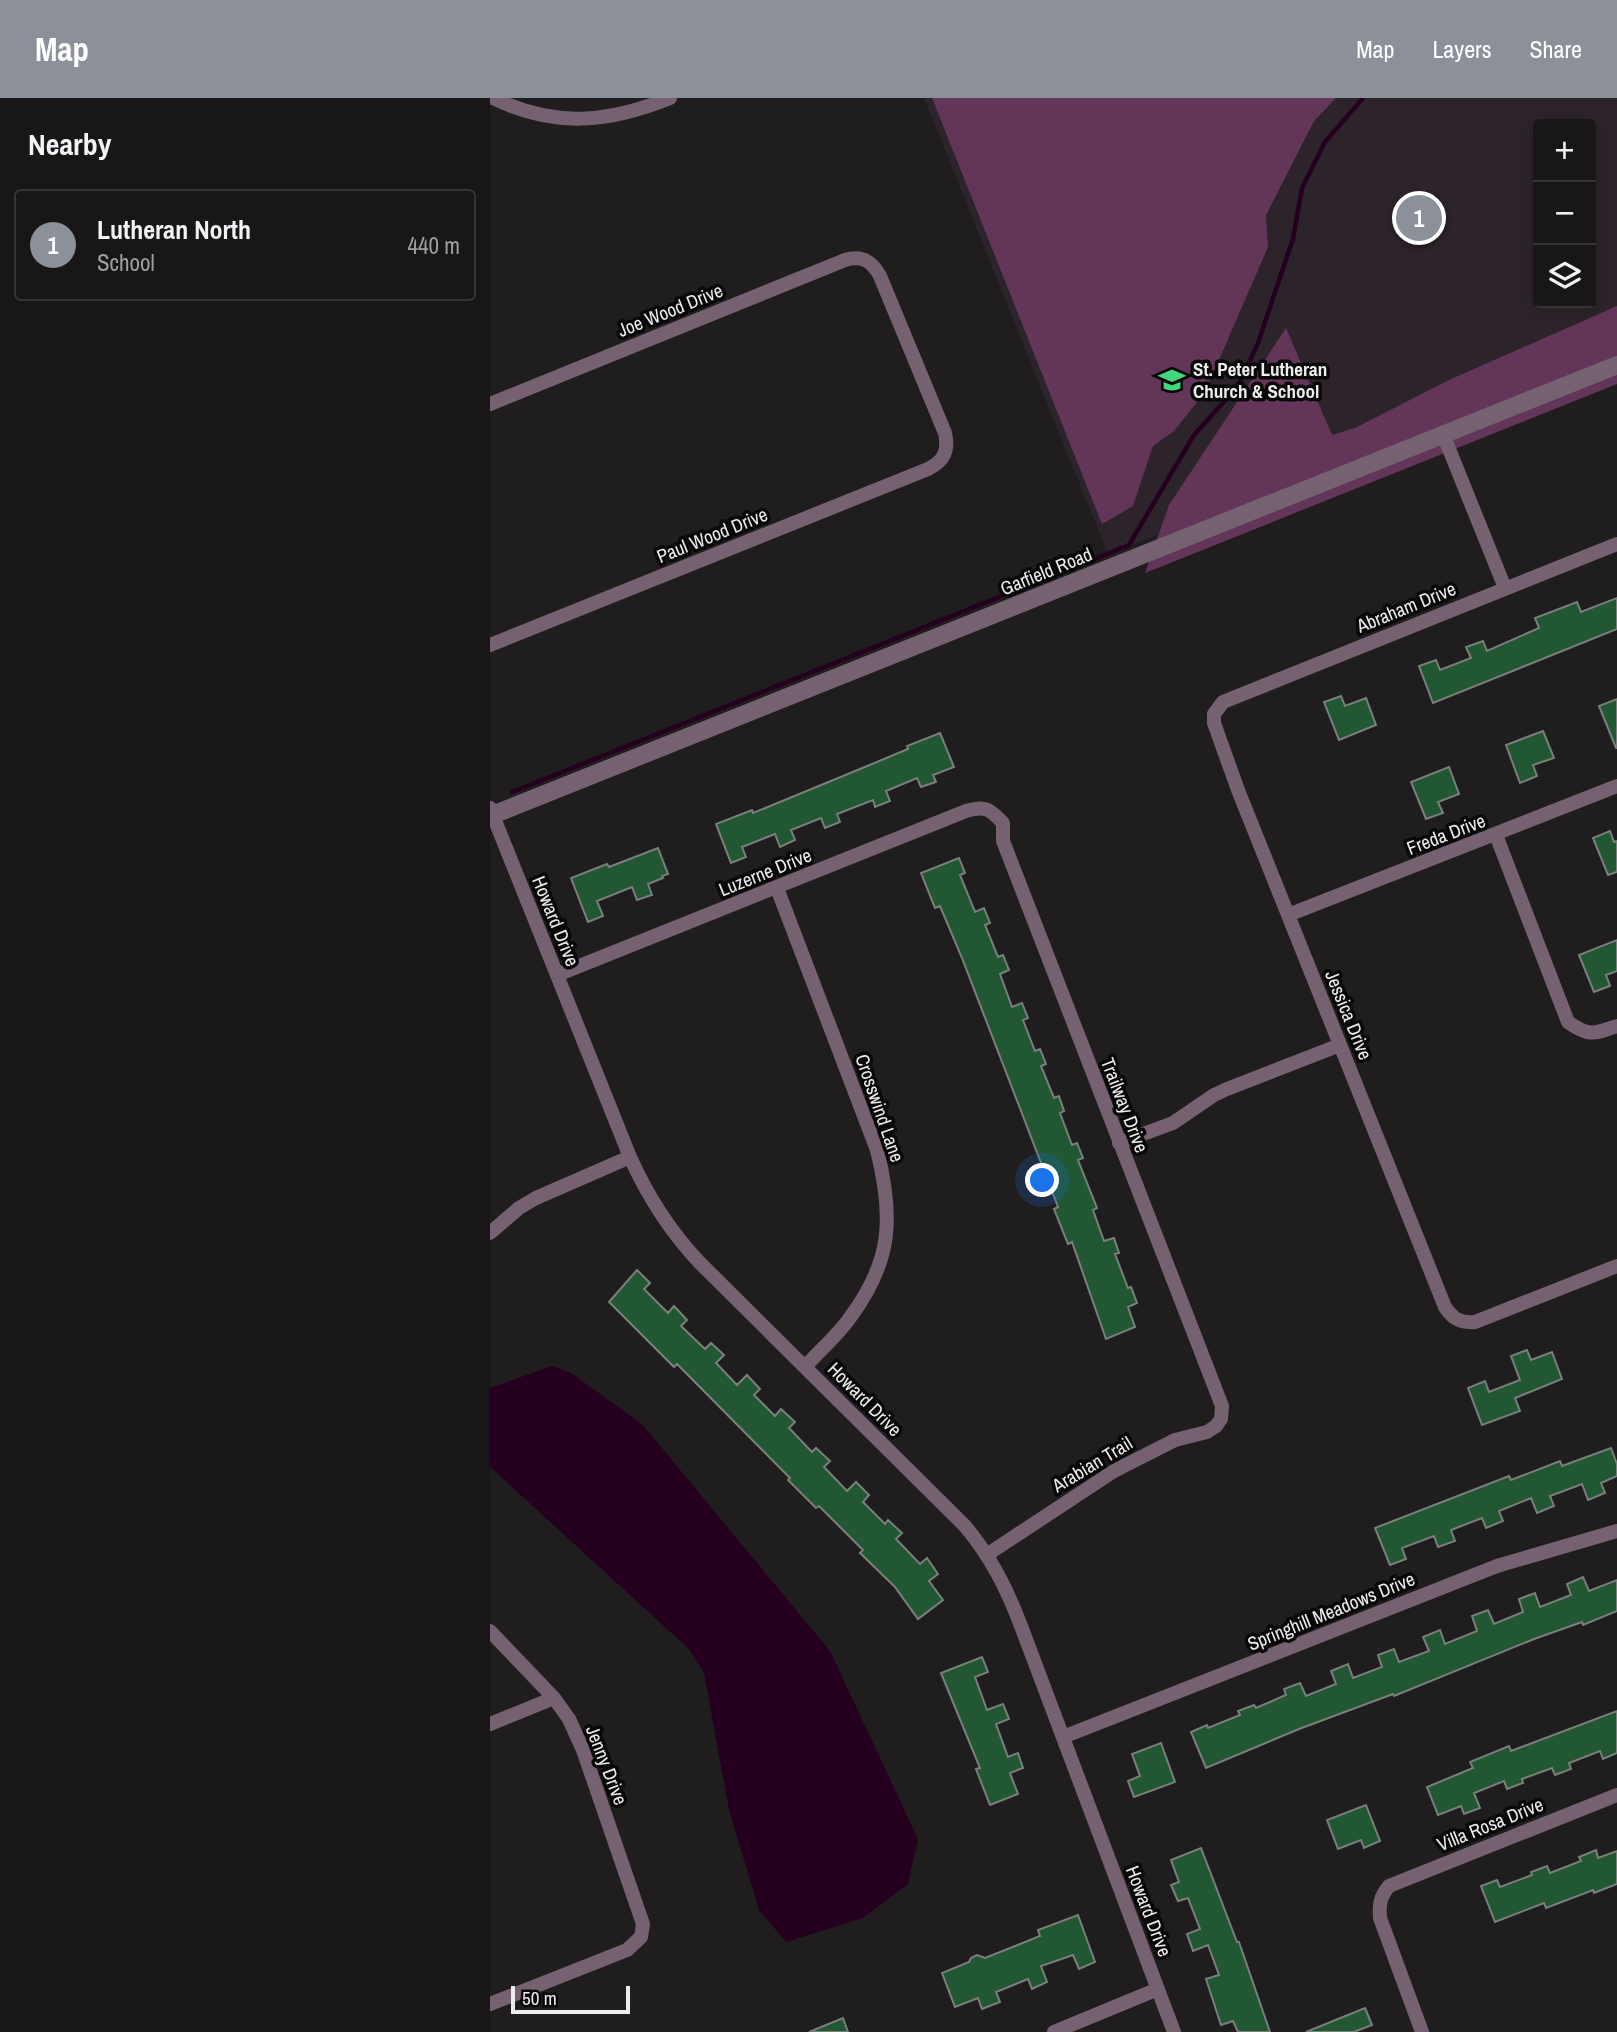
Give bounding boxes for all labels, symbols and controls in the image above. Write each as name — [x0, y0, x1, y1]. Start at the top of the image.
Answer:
text: Map — [35, 27, 89, 71]
text: Map — [1356, 33, 1394, 65]
text: Layers — [1432, 33, 1491, 65]
text: Share — [1529, 33, 1582, 65]
map controls — [1533, 119, 1596, 308]
button: + — [1533, 119, 1596, 182]
text: Nearby — [28, 124, 111, 164]
button: − — [1533, 182, 1596, 245]
pin: 1 — [1396, 192, 1442, 244]
text: Lutheran North — [97, 212, 251, 247]
text: 1 — [48, 230, 58, 261]
text: 440 m — [408, 230, 460, 261]
button: layers — [1533, 245, 1596, 308]
text: School — [97, 247, 155, 278]
street label: Joe Wood Drive — [613, 277, 727, 343]
place label: St. Peter Lutheran Church & School — [1193, 356, 1327, 404]
school or university icon: St. Peter Lutheran Church & School — [1157, 365, 1187, 395]
street label: Paul Wood Drive — [653, 501, 771, 569]
street label: Garfield Road — [996, 541, 1096, 601]
street label: Abraham Drive — [1352, 575, 1459, 639]
street label: Freda Drive — [1403, 807, 1489, 861]
street label: Luzerne Drive — [715, 842, 815, 902]
street label: Howard Drive — [526, 872, 586, 970]
street label: Jessica Drive — [1319, 966, 1379, 1064]
street label: Crosswind Lane — [849, 1051, 911, 1165]
street label: Trailway Drive — [1095, 1054, 1155, 1156]
your location — [1025, 1163, 1059, 1197]
street label: Howard Drive — [822, 1356, 908, 1442]
street label: Arabian Trail — [1046, 1430, 1137, 1499]
street label: Springhill Meadows Drive — [1243, 1566, 1419, 1656]
street label: Jenny Drive — [580, 1722, 634, 1808]
street label: Villa Rosa Drive — [1433, 1791, 1547, 1857]
street label: Howard Drive — [1120, 1862, 1178, 1960]
scale bar — [511, 1983, 630, 2015]
text: 50 m — [522, 1985, 557, 2011]

